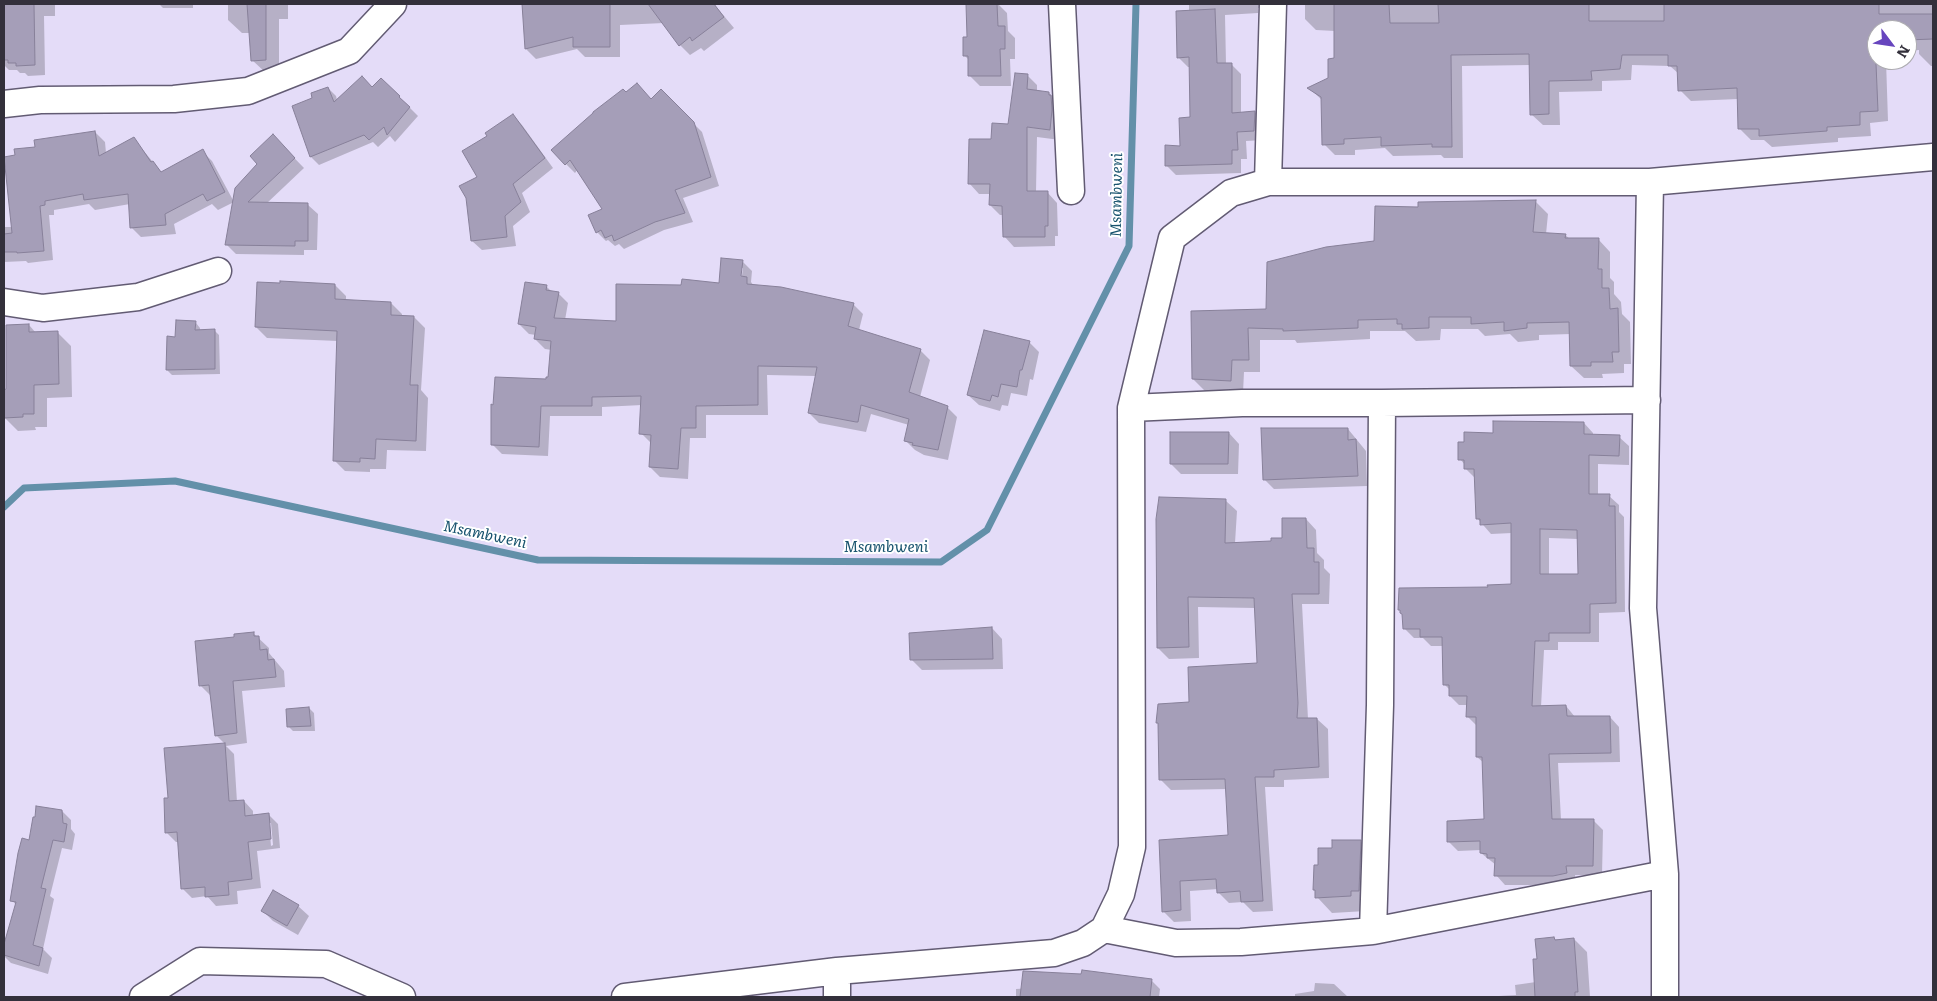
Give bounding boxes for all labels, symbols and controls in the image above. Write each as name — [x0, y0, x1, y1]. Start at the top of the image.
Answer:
north arrow — [1867, 20, 1917, 70]
text: N — [1892, 42, 1916, 62]
water label: Msambweni — [1107, 153, 1127, 237]
water label: Msambweni — [442, 517, 528, 553]
water label: Msambweni — [844, 539, 928, 557]

